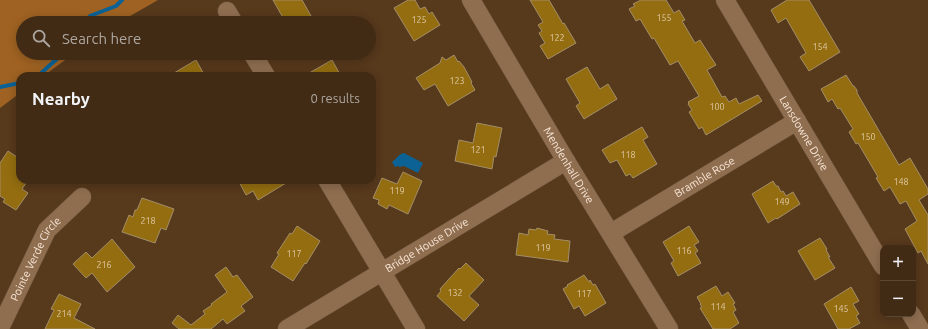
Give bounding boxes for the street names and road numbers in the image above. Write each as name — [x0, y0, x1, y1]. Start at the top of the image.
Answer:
street label: Lansdowne Drive — [777, 94, 831, 173]
street label: Mendenhall Drive — [541, 125, 597, 206]
street label: Bramble Rose — [672, 154, 737, 200]
street label: Pointe Verde Circle — [8, 214, 63, 303]
street label: Bridge House Drive — [383, 215, 470, 275]

